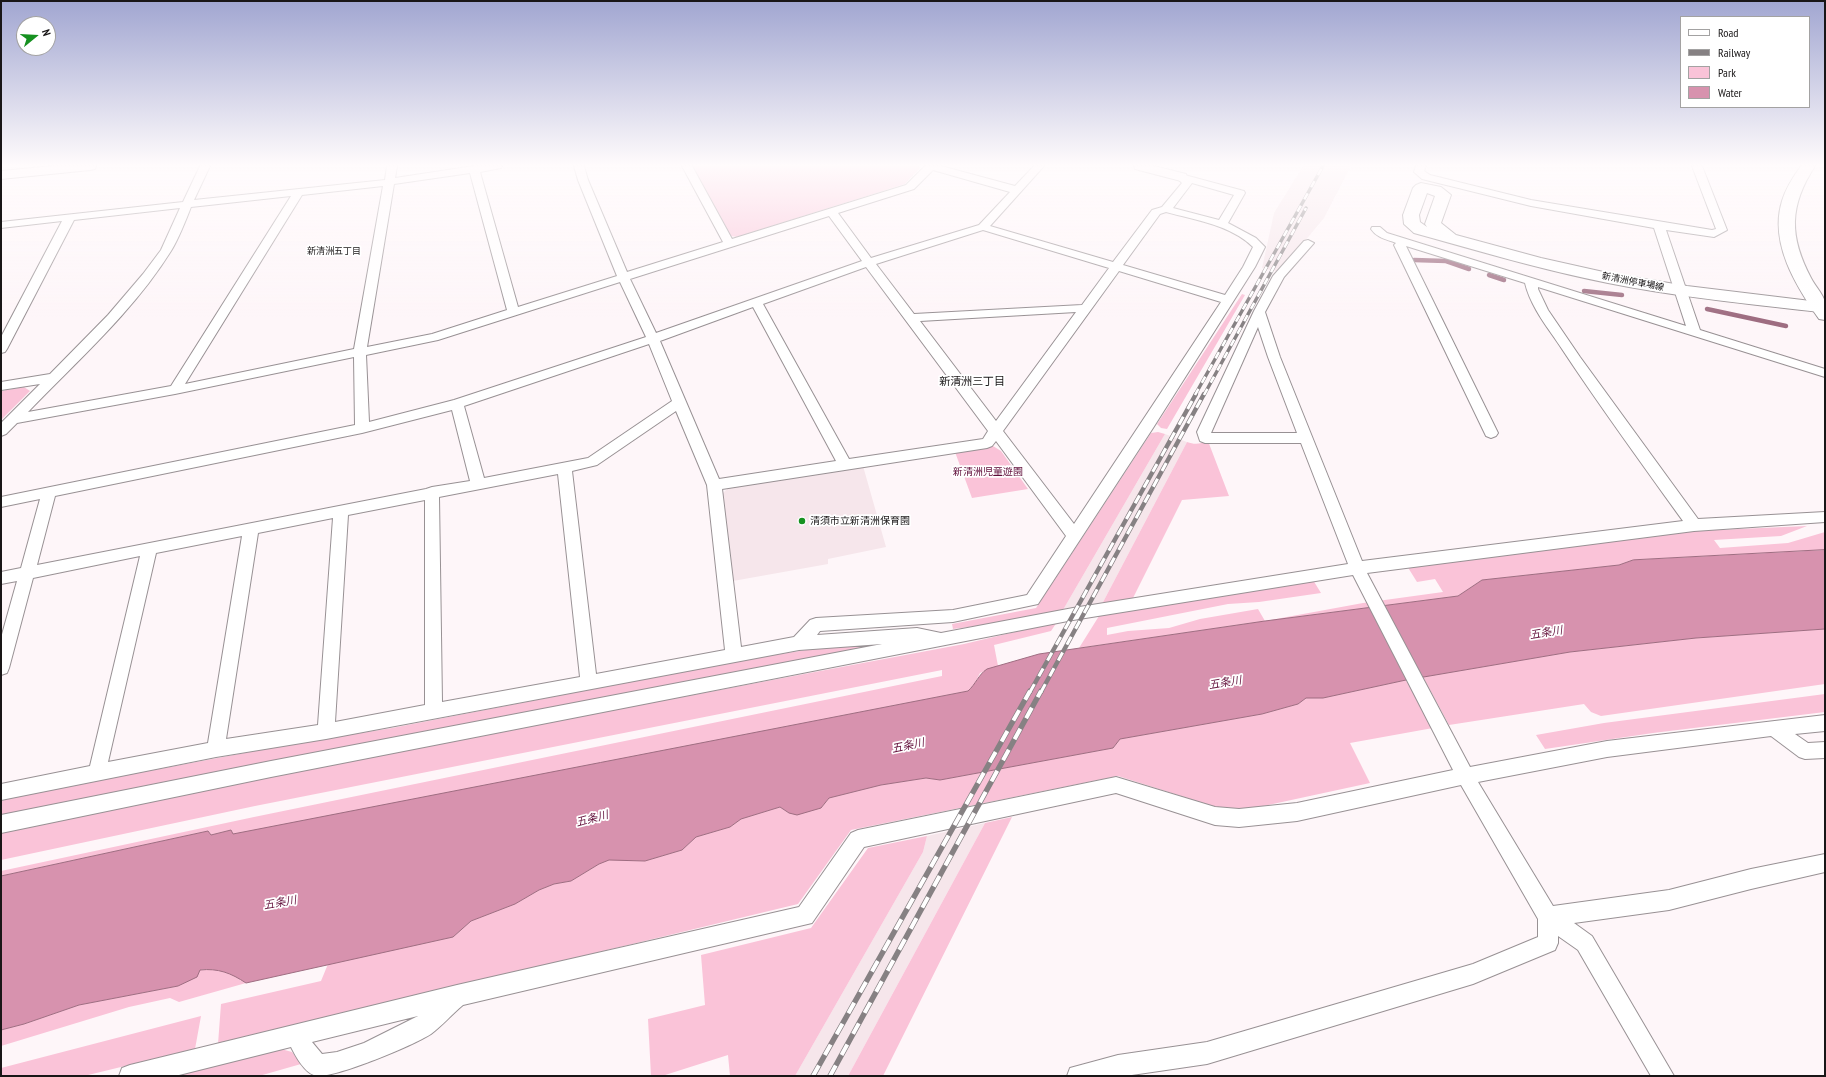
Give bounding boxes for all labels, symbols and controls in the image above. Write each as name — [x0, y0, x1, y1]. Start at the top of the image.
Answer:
north arrow — [16, 16, 56, 56]
legend — [1680, 16, 1810, 108]
text: Road — [1718, 25, 1738, 40]
text: N — [39, 28, 54, 38]
text: Railway — [1718, 45, 1750, 60]
text: Park — [1718, 65, 1736, 80]
text: Water — [1718, 85, 1742, 100]
district label: 新清洲五丁目 — [307, 246, 361, 256]
street label: 新清洲停車場線 — [1601, 271, 1665, 293]
district label: 新清洲三丁目 — [939, 375, 1005, 389]
park label: 新清洲児童遊園 — [953, 466, 1023, 478]
place label: 清須市立新清洲保育園 — [810, 515, 910, 527]
marker: 清須市立新清洲保育園 — [797, 516, 807, 526]
water label: 五条川 — [1529, 624, 1563, 642]
water label: 五条川 — [1208, 674, 1242, 692]
water label: 五条川 — [890, 736, 926, 756]
water label: 五条川 — [574, 808, 610, 830]
water label: 五条川 — [263, 894, 297, 912]

